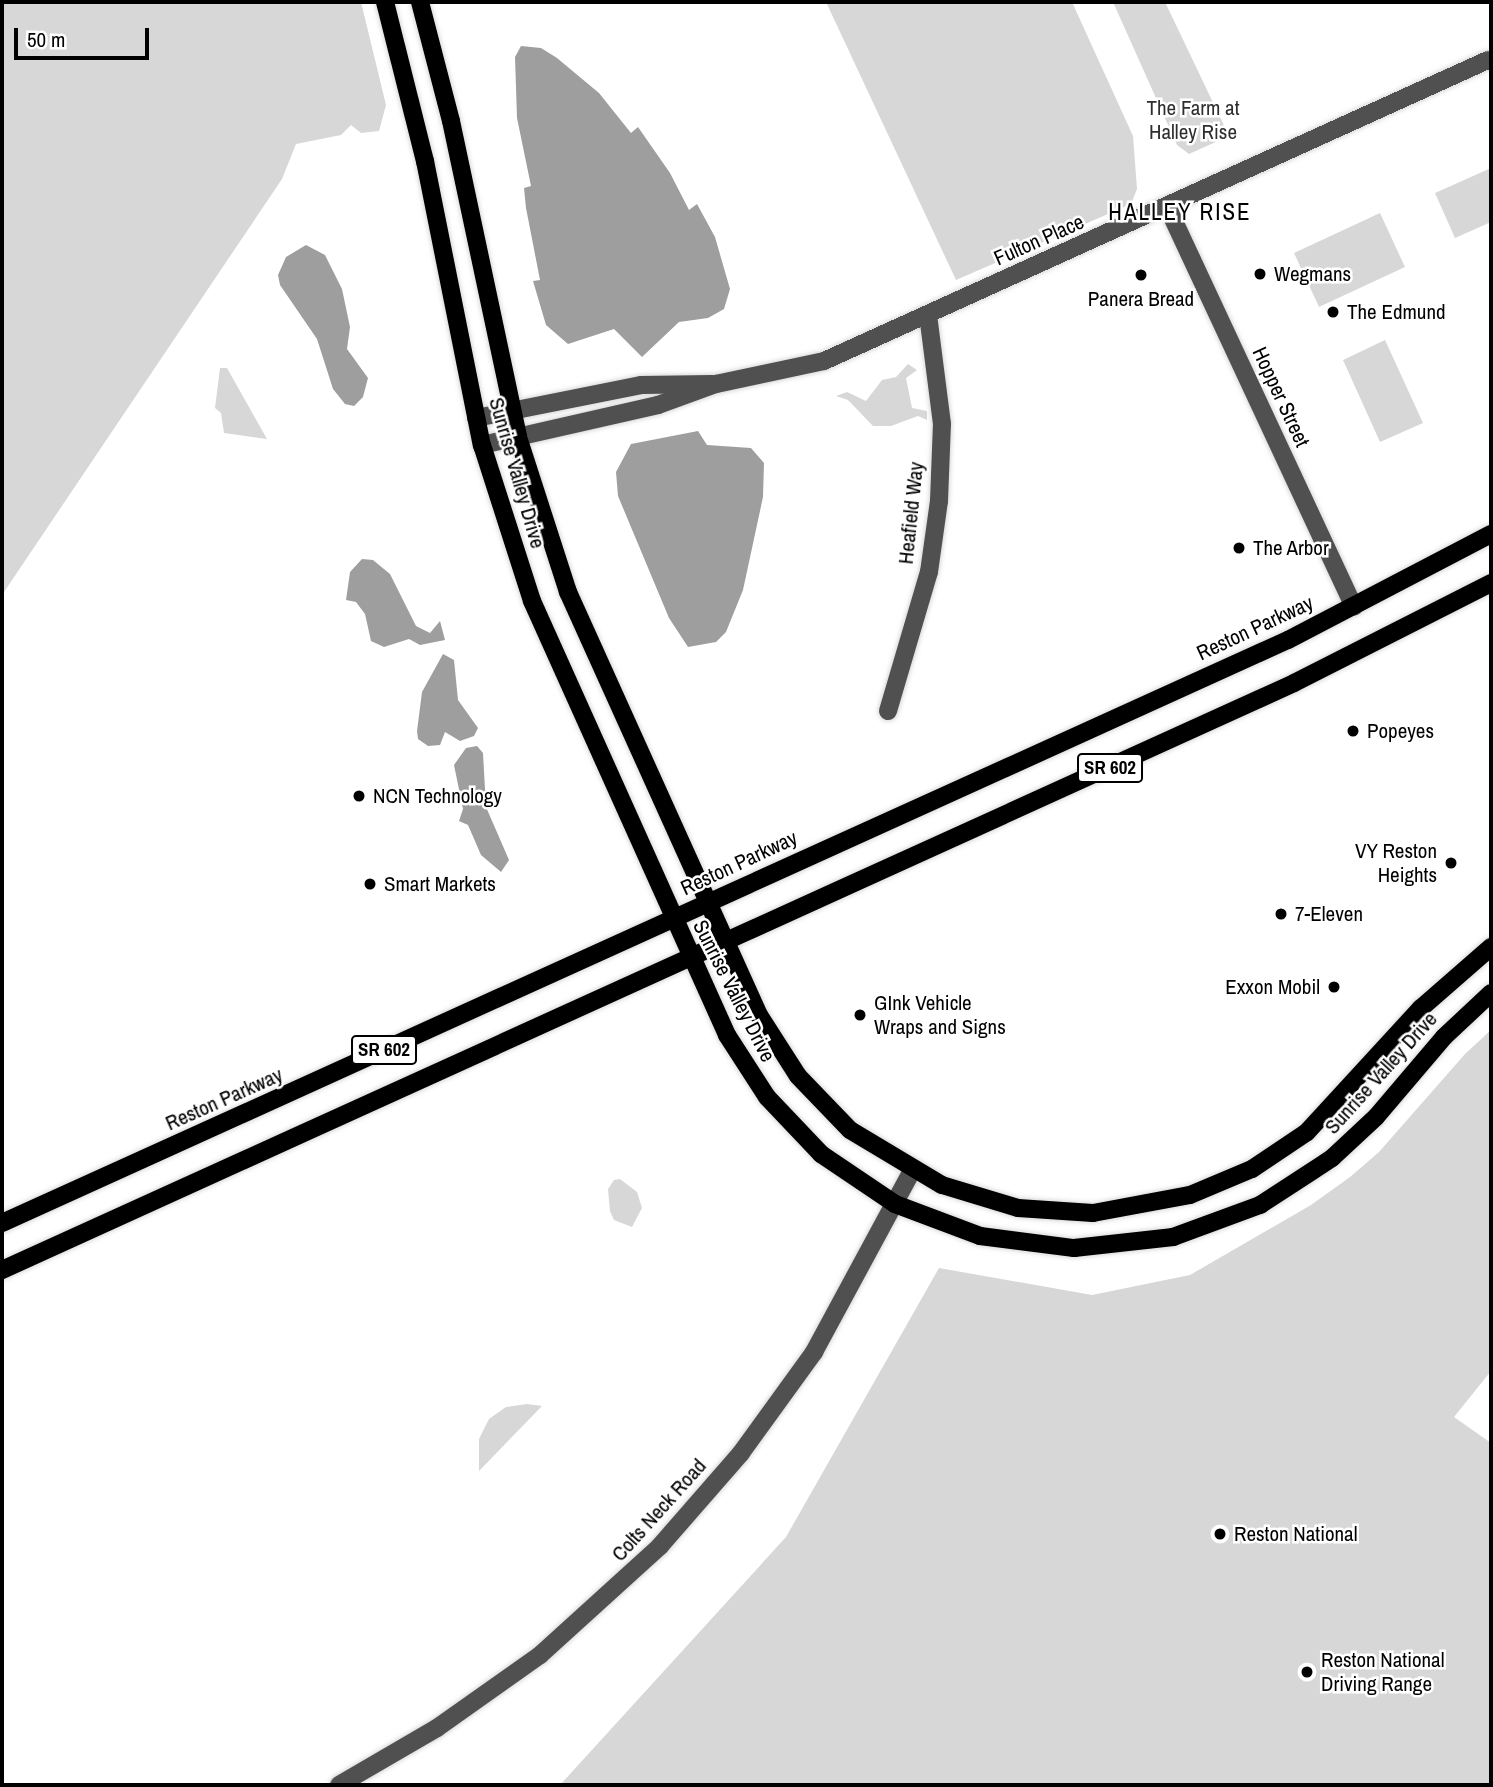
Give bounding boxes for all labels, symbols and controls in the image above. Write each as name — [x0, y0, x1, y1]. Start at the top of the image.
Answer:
scale bar — [18, 14, 152, 58]
text: 50 m — [27, 25, 65, 54]
park label: The Farm at Halley Rise — [1147, 95, 1239, 145]
district label: HALLEY RISE — [1110, 198, 1250, 226]
street label: Fulton Place — [990, 209, 1088, 271]
place label: Wegmans — [1274, 261, 1351, 287]
marker: Wegmans — [1252, 266, 1268, 282]
marker: Panera Bread — [1133, 267, 1149, 283]
place label: Panera Bread — [1088, 286, 1194, 312]
place label: The Edmund — [1347, 299, 1446, 325]
marker: The Edmund — [1325, 304, 1341, 320]
street label: Hopper Street — [1247, 343, 1315, 451]
street label: Sunrise Valley Drive — [483, 395, 551, 551]
street label: Heafield Way — [893, 461, 929, 565]
place label: The Arbor — [1253, 535, 1330, 561]
marker: The Arbor — [1231, 540, 1247, 556]
street label: Reston Parkway — [1193, 590, 1317, 666]
place label: Popeyes — [1367, 718, 1434, 744]
marker: Popeyes — [1345, 723, 1361, 739]
road number: SR 602 — [1077, 752, 1143, 783]
place label: NCN Technology — [373, 783, 502, 809]
marker: NCN Technology — [351, 788, 367, 804]
street label: Reston Parkway — [677, 825, 801, 901]
place label: VY Reston Heights — [1355, 838, 1437, 888]
marker: VY Reston Heights — [1443, 855, 1459, 871]
place label: Smart Markets — [384, 871, 496, 897]
marker: Smart Markets — [362, 876, 378, 892]
place label: 7-Eleven — [1295, 901, 1363, 927]
marker: 7-Eleven — [1273, 906, 1289, 922]
street label: Sunrise Valley Drive — [687, 916, 781, 1066]
place label: Exxon Mobil — [1225, 974, 1320, 1000]
marker: Exxon Mobil — [1326, 979, 1342, 995]
place label: GInk Vehicle Wraps and Signs — [874, 990, 1006, 1040]
marker: GInk Vehicle Wraps and Signs — [852, 1007, 868, 1023]
street label: Sunrise Valley Drive — [1320, 1007, 1442, 1139]
road number: SR 602 — [351, 1034, 417, 1066]
street label: Reston Parkway — [162, 1062, 286, 1136]
street label: Colts Neck Road — [606, 1454, 712, 1566]
place label: Reston National — [1234, 1521, 1357, 1547]
marker: Reston National — [1212, 1526, 1228, 1542]
place label: Reston National Driving Range — [1321, 1647, 1444, 1697]
marker: Reston National Driving Range — [1299, 1664, 1315, 1680]

